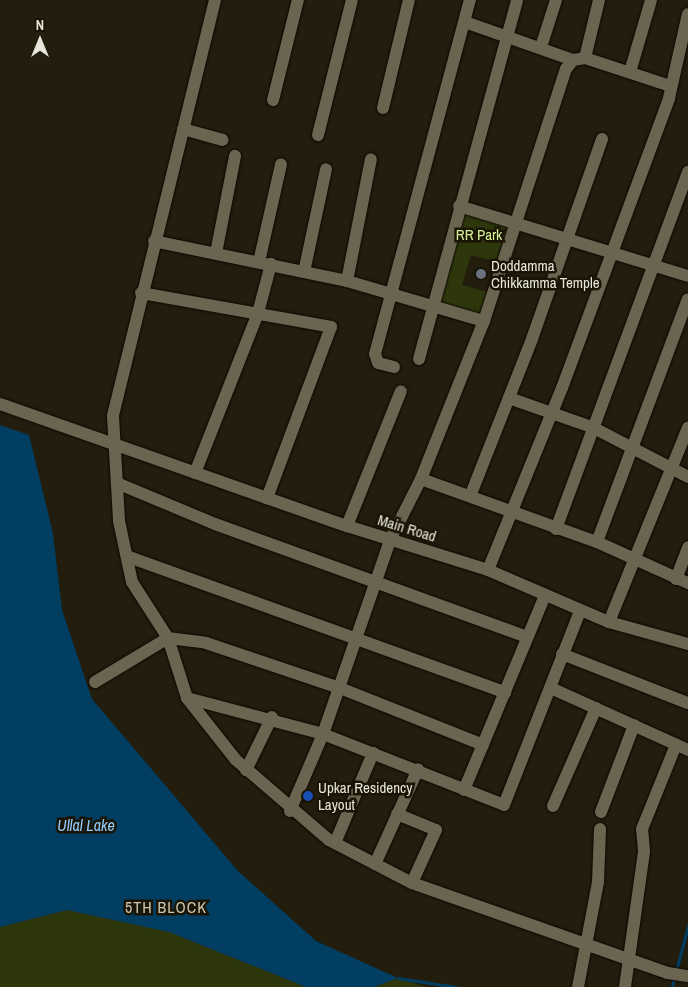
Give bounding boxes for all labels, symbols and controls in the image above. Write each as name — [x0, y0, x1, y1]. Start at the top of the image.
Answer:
north arrow — [15, 15, 65, 65]
text: N — [36, 16, 44, 34]
park label: RR Park — [456, 226, 502, 244]
place label: Doddamma Chikkamma Temple — [491, 256, 600, 291]
marker: Doddamma Chikkamma Temple — [475, 268, 487, 280]
street label: Main Road — [376, 511, 438, 545]
place label: Upkar Residency Layout — [318, 778, 412, 813]
marker: Upkar Residency Layout — [302, 790, 314, 802]
water label: Ullal Lake — [57, 815, 115, 835]
district label: 5TH BLOCK — [124, 897, 208, 917]

